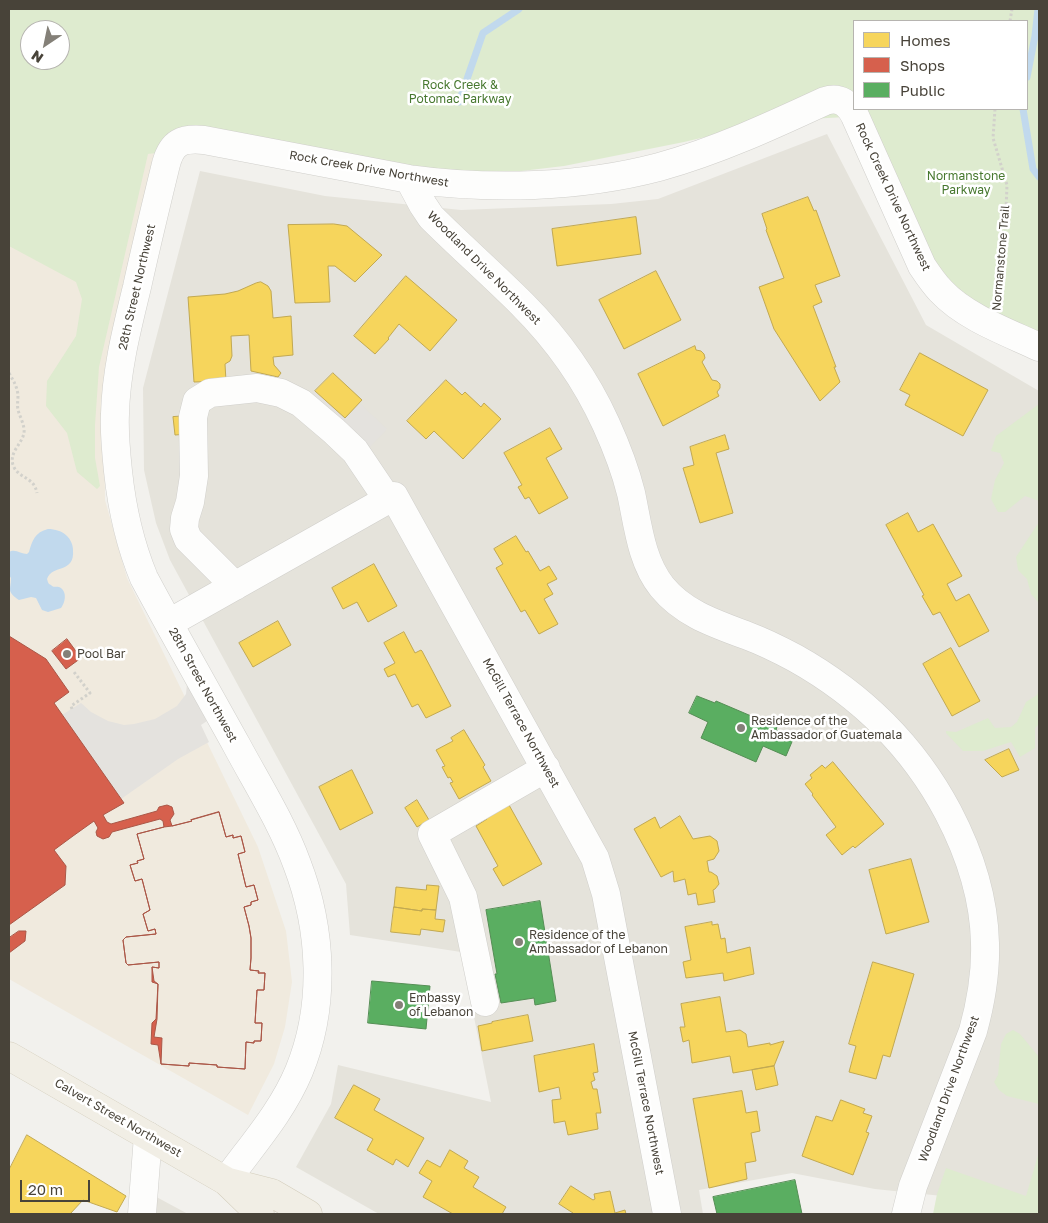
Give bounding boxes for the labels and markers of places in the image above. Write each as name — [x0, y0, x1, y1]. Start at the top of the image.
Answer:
place label: Pool Bar — [77, 647, 125, 661]
marker: Pool Bar — [61, 648, 73, 660]
place label: Residence of the Ambassador of Guatemala — [751, 714, 902, 742]
marker: Residence of the Ambassador of Guatemala — [735, 722, 747, 734]
place label: Residence of the Ambassador of Lebanon — [529, 928, 668, 956]
marker: Residence of the Ambassador of Lebanon — [513, 936, 525, 948]
place label: Embassy of Lebanon — [409, 991, 473, 1019]
marker: Embassy of Lebanon — [393, 999, 405, 1011]

